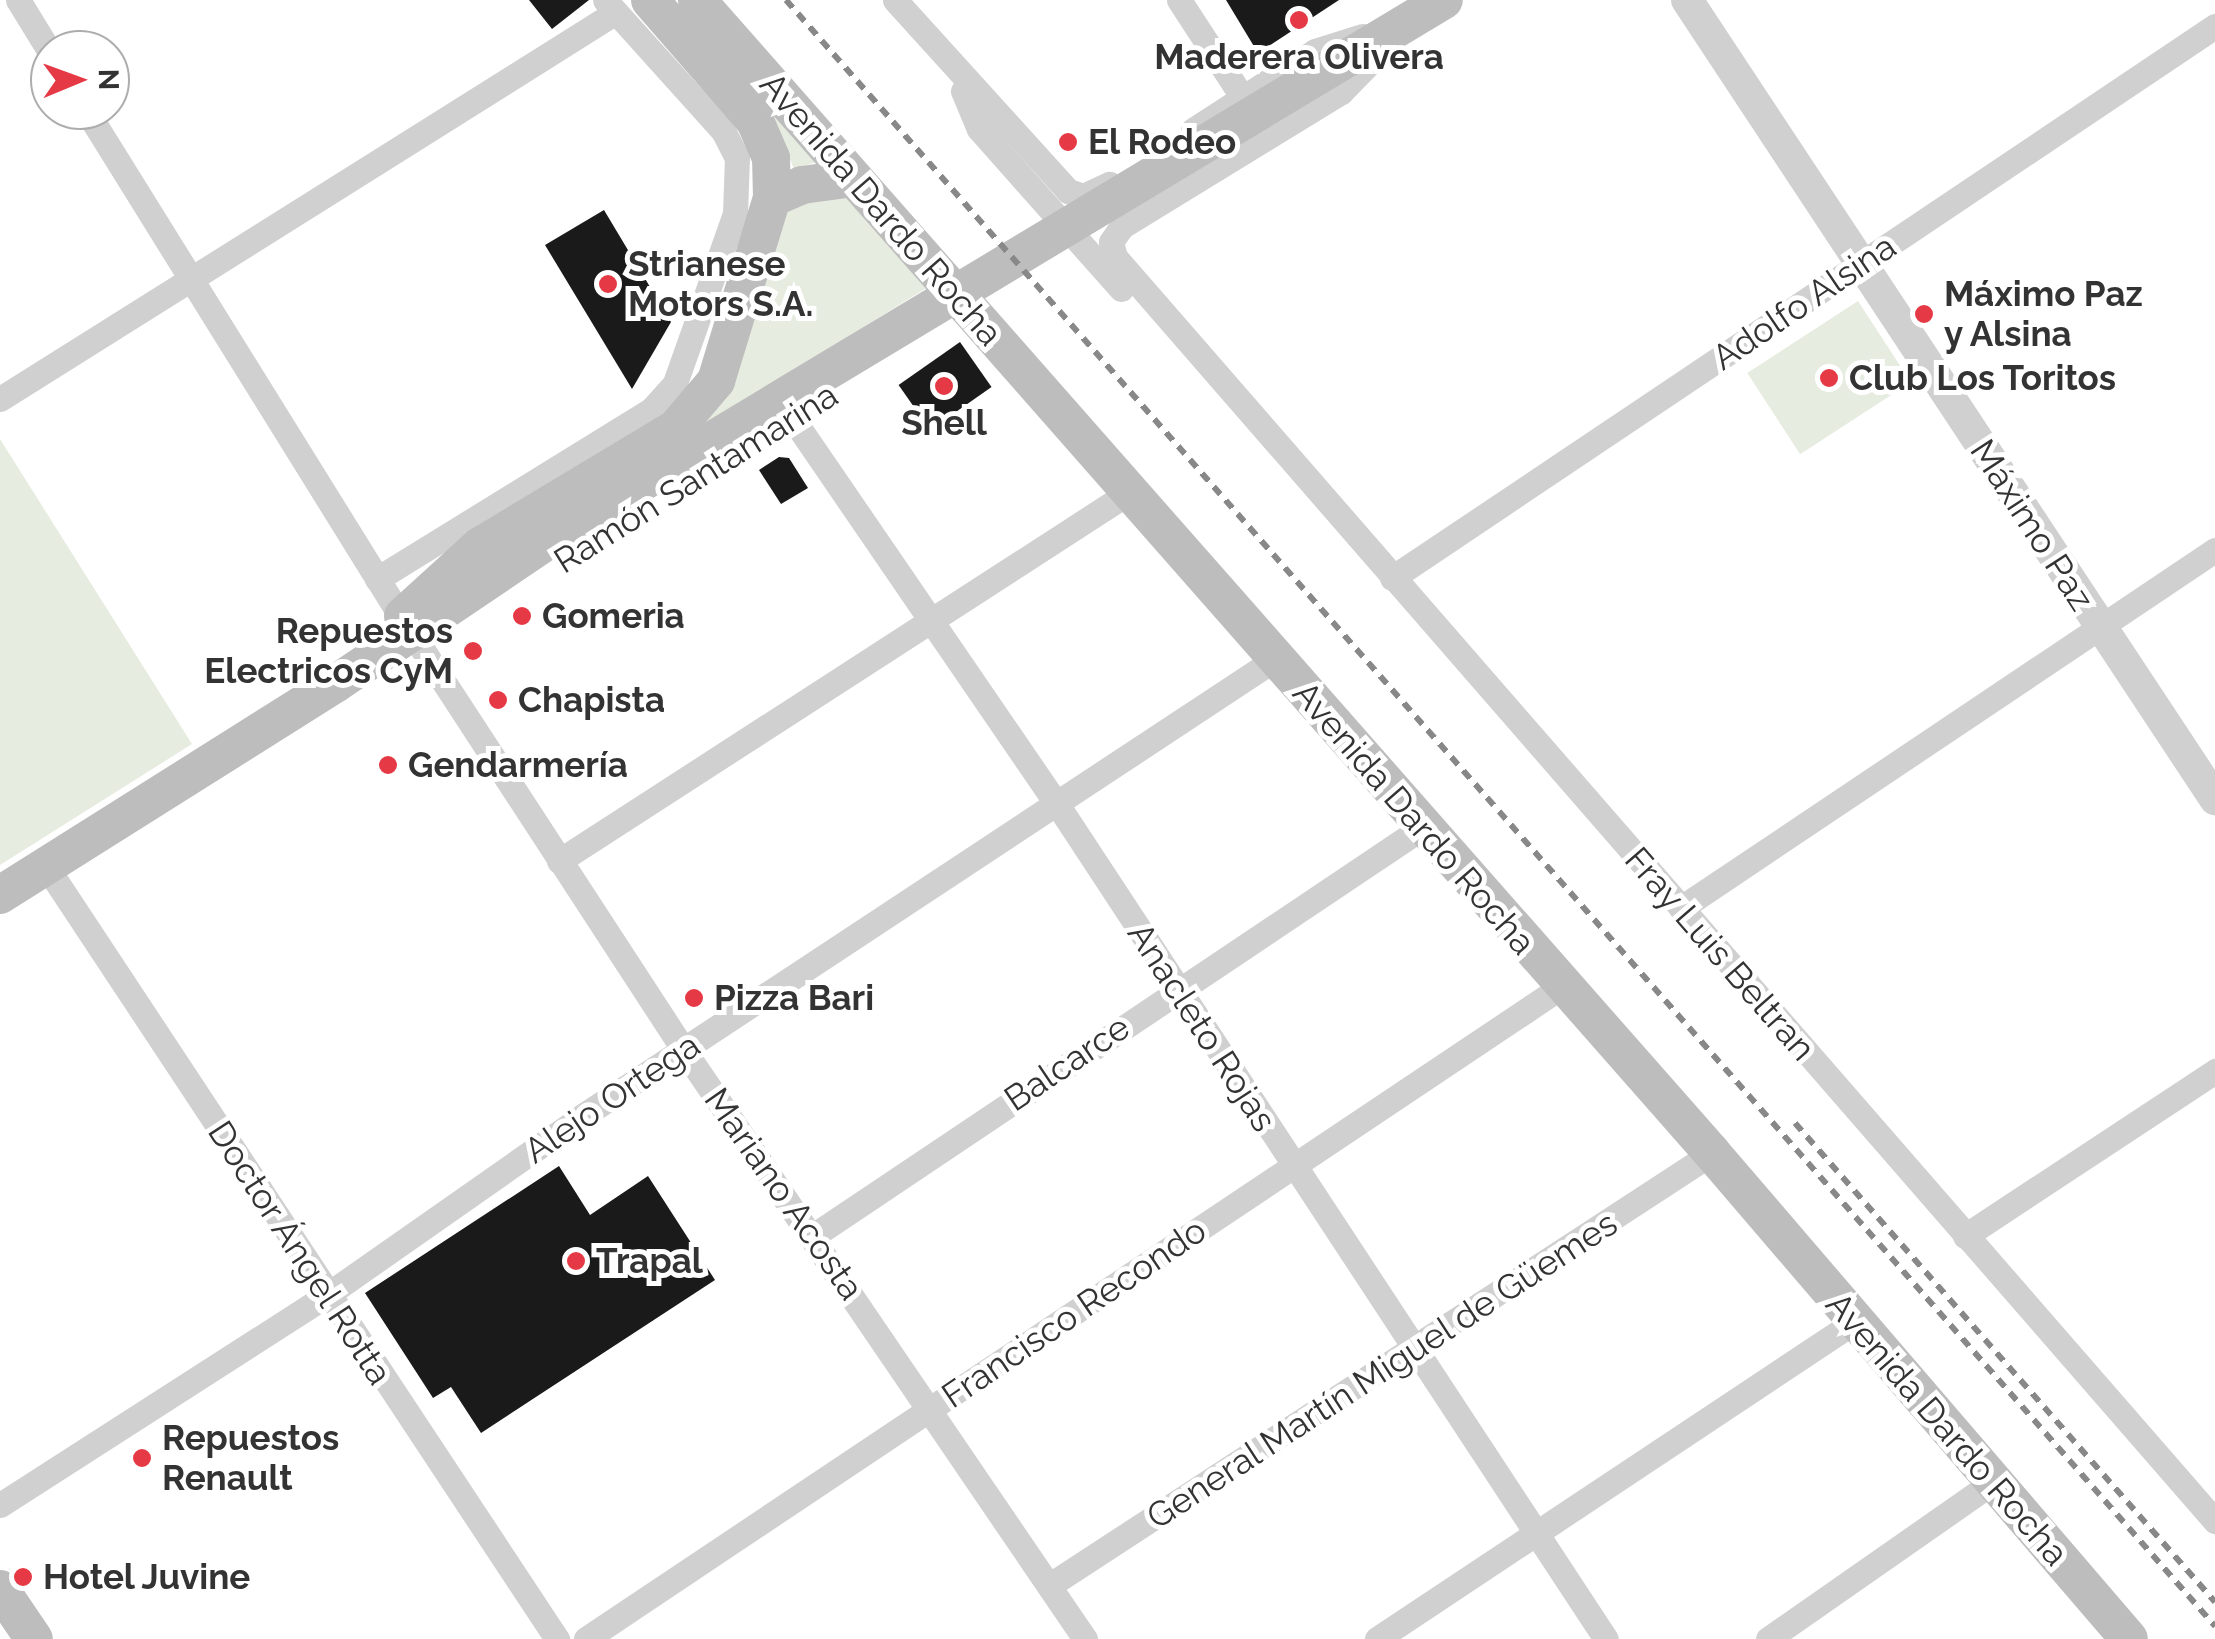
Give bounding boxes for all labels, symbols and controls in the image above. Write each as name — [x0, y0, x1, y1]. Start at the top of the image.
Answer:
marker: Maderera Olivera — [1288, 9, 1310, 31]
north arrow — [30, 30, 130, 130]
place label: Maderera Olivera — [1154, 36, 1444, 78]
street label: Avenida Dardo Rocha — [751, 64, 1011, 354]
text: N — [92, 69, 125, 90]
place label: El Rodeo — [1088, 121, 1237, 163]
marker: El Rodeo — [1057, 131, 1079, 153]
street label: Adolfo Alsina — [1704, 225, 1904, 379]
place label: Strianese Motors S.A. — [628, 243, 813, 325]
marker: Strianese Motors S.A. — [597, 273, 619, 295]
place label: Máximo Paz y Alsina — [1944, 273, 2143, 355]
marker: Máximo Paz y Alsina — [1913, 303, 1935, 325]
place label: Club Los Toritos — [1849, 357, 2117, 399]
marker: Club Los Toritos — [1818, 367, 1840, 389]
street label: Ramón Santamarina — [547, 374, 845, 582]
marker: Shell — [933, 375, 955, 397]
place label: Shell — [901, 402, 987, 444]
street label: Máximo Paz — [1961, 432, 2103, 618]
place label: Gomeria — [542, 595, 685, 637]
marker: Gomeria — [511, 605, 533, 627]
place label: Repuestos Electricos CyM — [204, 610, 453, 692]
marker: Repuestos Electricos CyM — [462, 640, 484, 662]
street label: Avenida Dardo Rocha — [1284, 673, 1544, 963]
place label: Chapista — [518, 679, 665, 721]
marker: Chapista — [487, 689, 509, 711]
place label: Gendarmería — [408, 744, 628, 786]
marker: Gendarmería — [377, 754, 399, 776]
street label: Fray Luis Beltran — [1616, 839, 1824, 1069]
street label: Anacleto Rojas — [1119, 915, 1285, 1139]
place label: Pizza Bari — [714, 977, 874, 1019]
marker: Pizza Bari — [683, 987, 705, 1009]
street label: Balcarce — [997, 1006, 1137, 1120]
street label: Alejo Ortega — [516, 1024, 708, 1172]
street label: Mariano Acosta — [695, 1080, 873, 1308]
street label: Doctor Ángel Rotta — [198, 1112, 402, 1394]
street label: General Martín Miguel de Güemes — [1138, 1202, 1626, 1538]
street label: Francisco Recondo — [934, 1209, 1214, 1417]
place label: Trapal — [596, 1240, 703, 1282]
marker: Trapal — [565, 1250, 587, 1272]
street label: Avenida Dardo Rocha — [1817, 1284, 2077, 1574]
place label: Repuestos Renault — [162, 1417, 339, 1499]
marker: Repuestos Renault — [131, 1447, 153, 1469]
place label: Hotel Juvine — [43, 1556, 252, 1598]
marker: Hotel Juvine — [12, 1566, 34, 1588]

